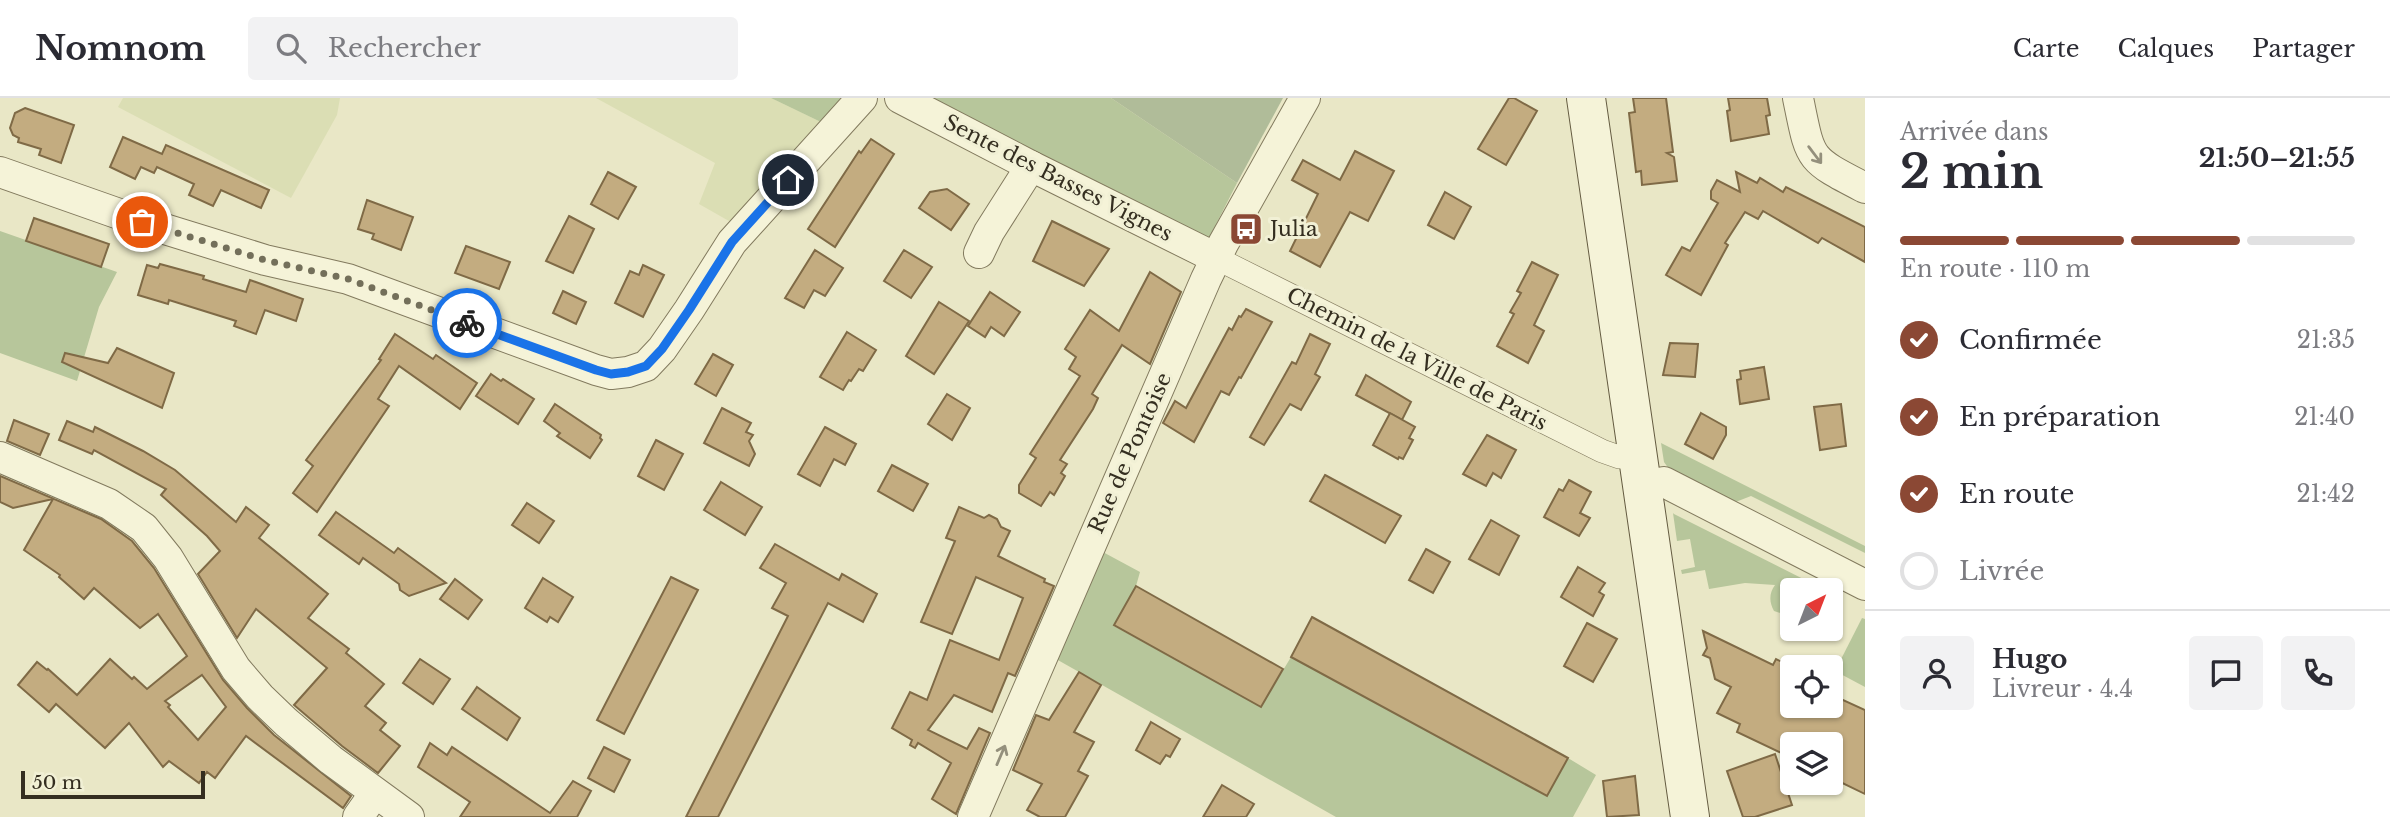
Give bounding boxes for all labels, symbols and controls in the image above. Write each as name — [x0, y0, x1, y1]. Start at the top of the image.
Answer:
search box — [248, 17, 738, 80]
text: Nomnom — [35, 28, 206, 69]
icon: search — [272, 29, 310, 67]
text: Rechercher — [328, 32, 481, 64]
text: Carte — [2013, 34, 2079, 63]
text: Calques — [2117, 34, 2214, 63]
text: Partager — [2252, 34, 2355, 63]
street label: Sente des Basses Vignes — [939, 109, 1177, 247]
text: Arrivée dans — [1900, 118, 2048, 146]
text: 21:50–21:55 — [2199, 142, 2355, 174]
text: 2 min — [1900, 143, 2043, 200]
one-way arrow — [1807, 146, 1822, 165]
pin — [758, 150, 818, 210]
icon: home — [769, 161, 807, 199]
pin — [112, 192, 172, 252]
icon: bag — [123, 203, 161, 241]
bus stop icon: Julia — [1227, 210, 1265, 248]
place label: Julia — [1267, 216, 1318, 242]
text: En route · 110 m — [1900, 255, 2090, 283]
street label: Chemin de la Ville de Paris — [1282, 282, 1552, 436]
courier — [432, 288, 502, 358]
icon: bike — [448, 304, 486, 342]
icon: check — [1900, 321, 1938, 359]
text: Confirmée — [1959, 324, 2102, 356]
text: 21:35 — [2297, 326, 2355, 354]
street label: Rue de Pontoise — [1083, 369, 1177, 537]
icon: check — [1900, 398, 1938, 436]
text: En préparation — [1959, 401, 2160, 433]
text: 21:40 — [2294, 403, 2355, 431]
icon: check — [1900, 475, 1938, 513]
text: En route — [1959, 478, 2075, 510]
text: 21:42 — [2296, 480, 2355, 508]
text: Livrée — [1959, 555, 2044, 587]
north arrow — [1780, 578, 1843, 640]
map controls — [1780, 578, 1843, 795]
button: person — [1900, 636, 1974, 710]
button: chat — [2189, 636, 2263, 710]
button: phone — [2281, 636, 2355, 710]
text: Hugo — [1992, 643, 2067, 675]
button: locate — [1780, 655, 1843, 718]
text: Livreur · 4.4 — [1992, 675, 2133, 703]
button: layers — [1780, 732, 1843, 795]
one-way arrow — [995, 745, 1008, 766]
scale bar — [21, 768, 205, 800]
text: 50 m — [32, 771, 82, 794]

